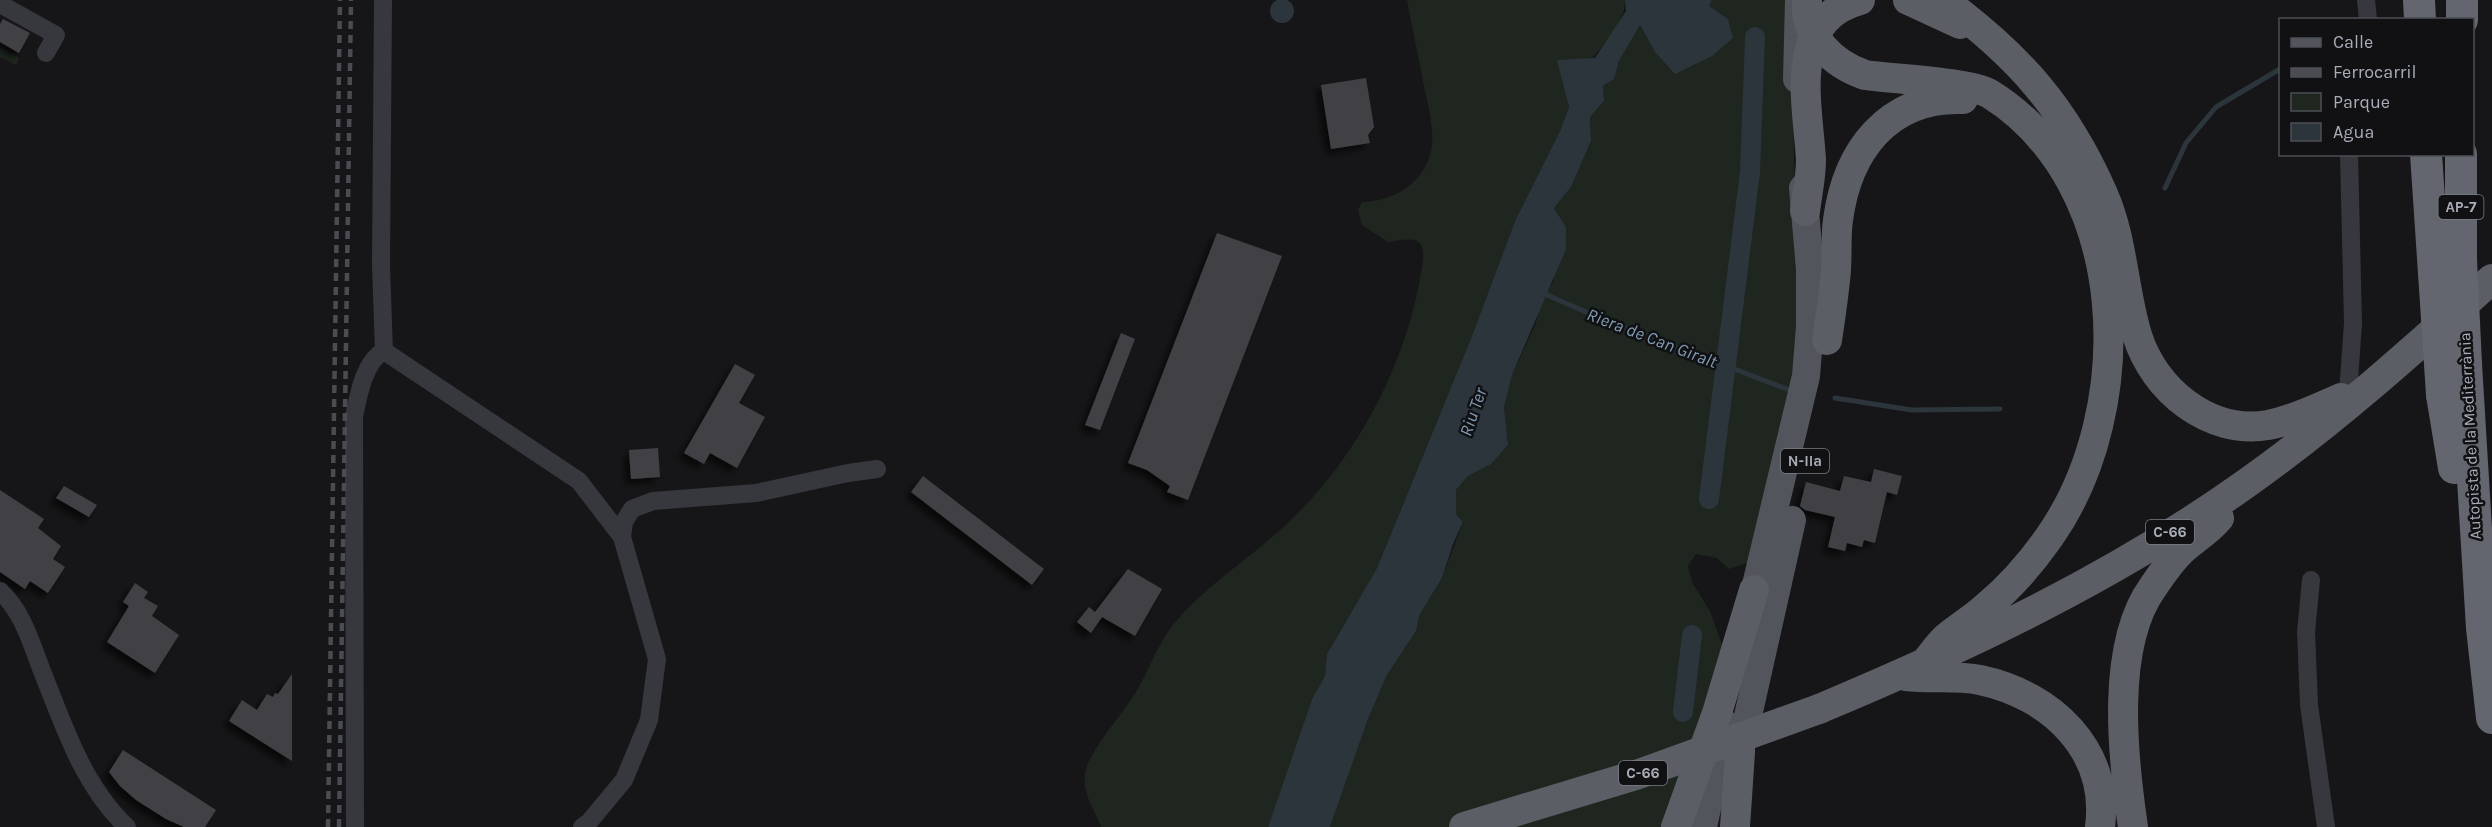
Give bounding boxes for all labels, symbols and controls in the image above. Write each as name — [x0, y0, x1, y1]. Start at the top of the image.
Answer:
legend — [2279, 18, 2474, 156]
text: Calle — [2333, 31, 2373, 53]
text: Ferrocarril — [2333, 61, 2417, 83]
text: Parque — [2333, 91, 2390, 113]
text: Agua — [2333, 121, 2374, 143]
road number: AP-7 — [2438, 195, 2484, 219]
water label: Riera de Can Giralt — [1584, 303, 1721, 373]
street label: Autopista de la Mediterrània — [2455, 332, 2485, 540]
water label: Riu Ter — [1454, 384, 1492, 439]
road number: N-IIa — [1781, 449, 1829, 473]
road number: C-66 — [2146, 520, 2194, 544]
road number: C-66 — [1619, 761, 1667, 785]

